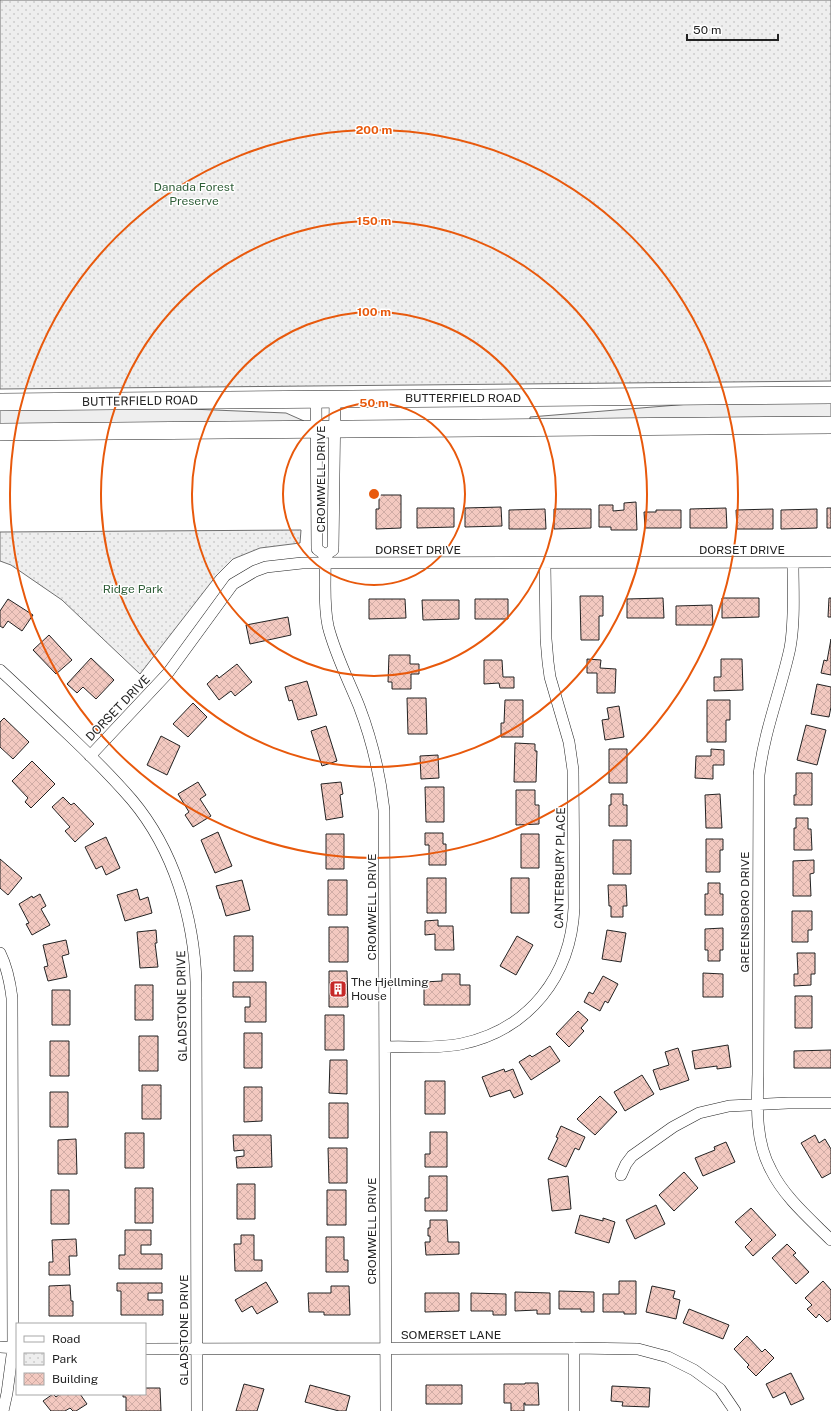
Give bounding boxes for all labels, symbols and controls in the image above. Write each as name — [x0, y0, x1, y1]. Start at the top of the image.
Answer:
scale bar — [687, 16, 778, 42]
text: 50 m — [693, 23, 721, 37]
text: 200 m — [356, 123, 392, 137]
park label: Danada Forest Preserve — [154, 180, 235, 208]
text: 150 m — [357, 214, 391, 228]
text: 100 m — [357, 305, 391, 319]
street label: BUTTERFIELD ROAD — [405, 391, 521, 405]
street label: BUTTERFIELD ROAD — [82, 393, 198, 409]
text: 50 m — [359, 396, 389, 410]
street label: CROMWELL DRIVE — [314, 426, 328, 532]
centre of rings — [367, 487, 381, 501]
street label: DORSET DRIVE — [375, 543, 461, 557]
street label: DORSET DRIVE — [699, 543, 785, 557]
park label: Ridge Park — [103, 582, 164, 596]
street label: DORSET DRIVE — [83, 672, 153, 744]
street label: CANTERBURY PLACE — [552, 807, 568, 929]
street label: GREENSBORO DRIVE — [738, 852, 752, 972]
street label: CROMWELL DRIVE — [365, 854, 379, 960]
street label: GLADSTONE DRIVE — [174, 950, 190, 1062]
place label: The Hjellming House — [351, 975, 429, 1003]
building icon: The Hjellming House — [328, 979, 348, 999]
street label: CROMWELL DRIVE — [365, 1178, 379, 1284]
street label: GLADSTONE DRIVE — [177, 1274, 191, 1386]
legend — [16, 1323, 146, 1395]
street label: SOMERSET LANE — [401, 1328, 501, 1342]
text: Road — [52, 1332, 80, 1346]
text: Park — [52, 1352, 78, 1366]
text: Building — [52, 1372, 98, 1386]

